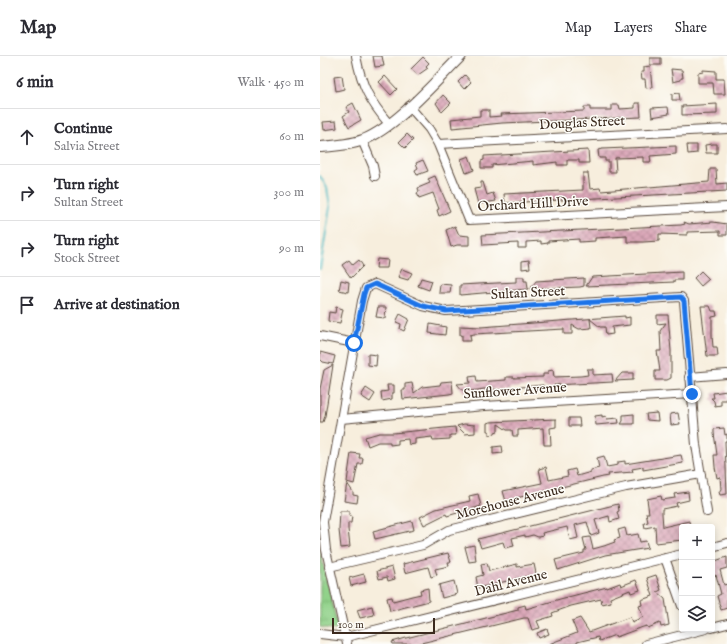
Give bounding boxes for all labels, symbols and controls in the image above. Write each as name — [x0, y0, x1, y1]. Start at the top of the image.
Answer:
text: Map — [20, 16, 56, 40]
text: Map — [565, 19, 592, 37]
text: Layers — [614, 19, 653, 37]
text: Share — [675, 19, 707, 37]
text: 6 min — [16, 72, 54, 93]
text: Walk · 450 m — [237, 74, 304, 91]
street label: Douglas Street — [538, 112, 626, 134]
text: Continue — [54, 119, 112, 138]
icon: ahead — [16, 126, 38, 148]
text: 60 m — [279, 128, 304, 145]
text: Salvia Street — [54, 138, 120, 155]
text: Turn right — [54, 175, 119, 194]
icon: right — [16, 182, 38, 204]
text: 300 m — [273, 184, 304, 201]
street label: Orchard Hill Drive — [477, 192, 589, 216]
text: Sultan Street — [54, 194, 123, 211]
text: Turn right — [54, 231, 119, 250]
icon: right — [16, 238, 38, 260]
text: 90 m — [279, 240, 304, 257]
text: Stock Street — [54, 250, 120, 267]
street label: Sultan Street — [490, 282, 566, 304]
icon: arrive — [16, 294, 38, 316]
text: Arrive at destination — [54, 295, 180, 314]
route start — [345, 334, 363, 352]
street label: Sunflower Avenue — [463, 378, 568, 404]
route end — [683, 385, 701, 403]
street label: Morehouse Avenue — [454, 480, 567, 524]
map controls — [679, 524, 715, 632]
button: + — [679, 524, 715, 560]
button: − — [679, 560, 715, 596]
street label: Dahl Avenue — [473, 565, 550, 601]
button: layers — [679, 596, 715, 632]
scale bar — [332, 616, 435, 635]
text: 100 m — [338, 618, 364, 632]

